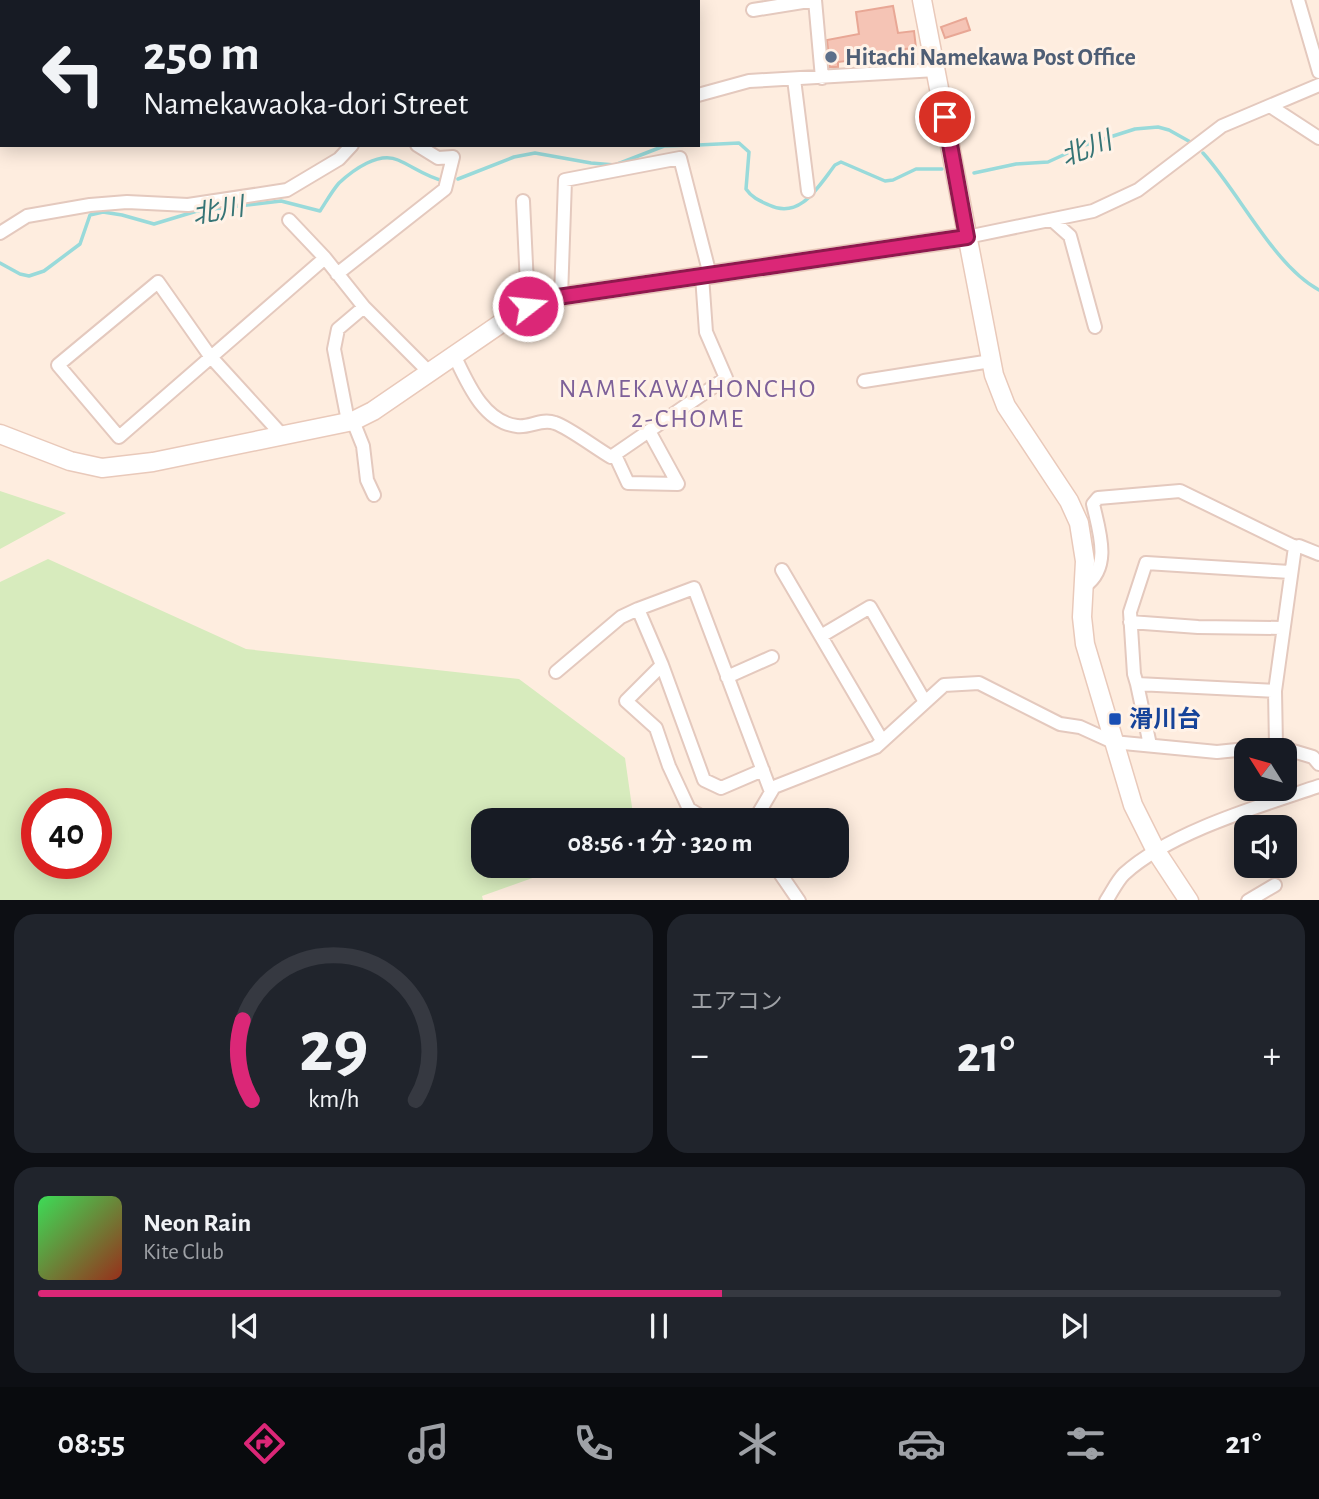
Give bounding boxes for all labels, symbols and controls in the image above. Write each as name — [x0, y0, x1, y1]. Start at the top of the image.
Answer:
icon: left — [28, 28, 119, 119]
text: 250 m — [143, 30, 260, 79]
place label: Hitachi Namekawa Post Office — [845, 46, 1136, 70]
marker: Hitachi Namekawa Post Office — [823, 49, 839, 65]
pin — [915, 87, 975, 147]
text: Namekawaoka-dori Street — [143, 88, 468, 120]
icon: arrive — [926, 98, 964, 136]
water label: 北川 — [1057, 125, 1118, 170]
water label: 北川 — [190, 192, 249, 228]
position arrow — [491, 269, 565, 343]
district label: NAMEKAWAHONCHO 2-CHOME — [559, 376, 817, 432]
place label: 滑川台 — [1129, 706, 1201, 732]
marker: 滑川台 — [1107, 711, 1123, 727]
north arrow — [1234, 738, 1297, 802]
map controls — [1234, 738, 1297, 878]
speed limit sign: 40 — [21, 788, 112, 879]
button: sound — [1234, 815, 1297, 878]
text: 08:56 · 1 分 · 320 m — [568, 830, 752, 856]
text: エアコン — [691, 991, 783, 1014]
text: 29 — [299, 1012, 368, 1085]
text: 21° — [957, 1029, 1015, 1081]
text: − — [691, 1037, 709, 1075]
text: + — [1263, 1037, 1281, 1075]
text: km/h — [307, 1086, 359, 1111]
text: Neon Rain — [143, 1210, 251, 1236]
text: Kite Club — [143, 1241, 224, 1264]
icon: previous — [226, 1307, 264, 1345]
icon: pause — [640, 1307, 678, 1345]
icon: next — [1055, 1307, 1093, 1345]
icon: directions — [240, 1419, 289, 1468]
icon: music — [404, 1419, 453, 1468]
icon: phone — [569, 1419, 618, 1468]
icon: climate — [733, 1419, 782, 1468]
icon: car — [897, 1419, 946, 1468]
icon: filters — [1061, 1419, 1110, 1468]
text: 08:55 — [58, 1427, 125, 1459]
text: 21° — [1225, 1427, 1261, 1459]

